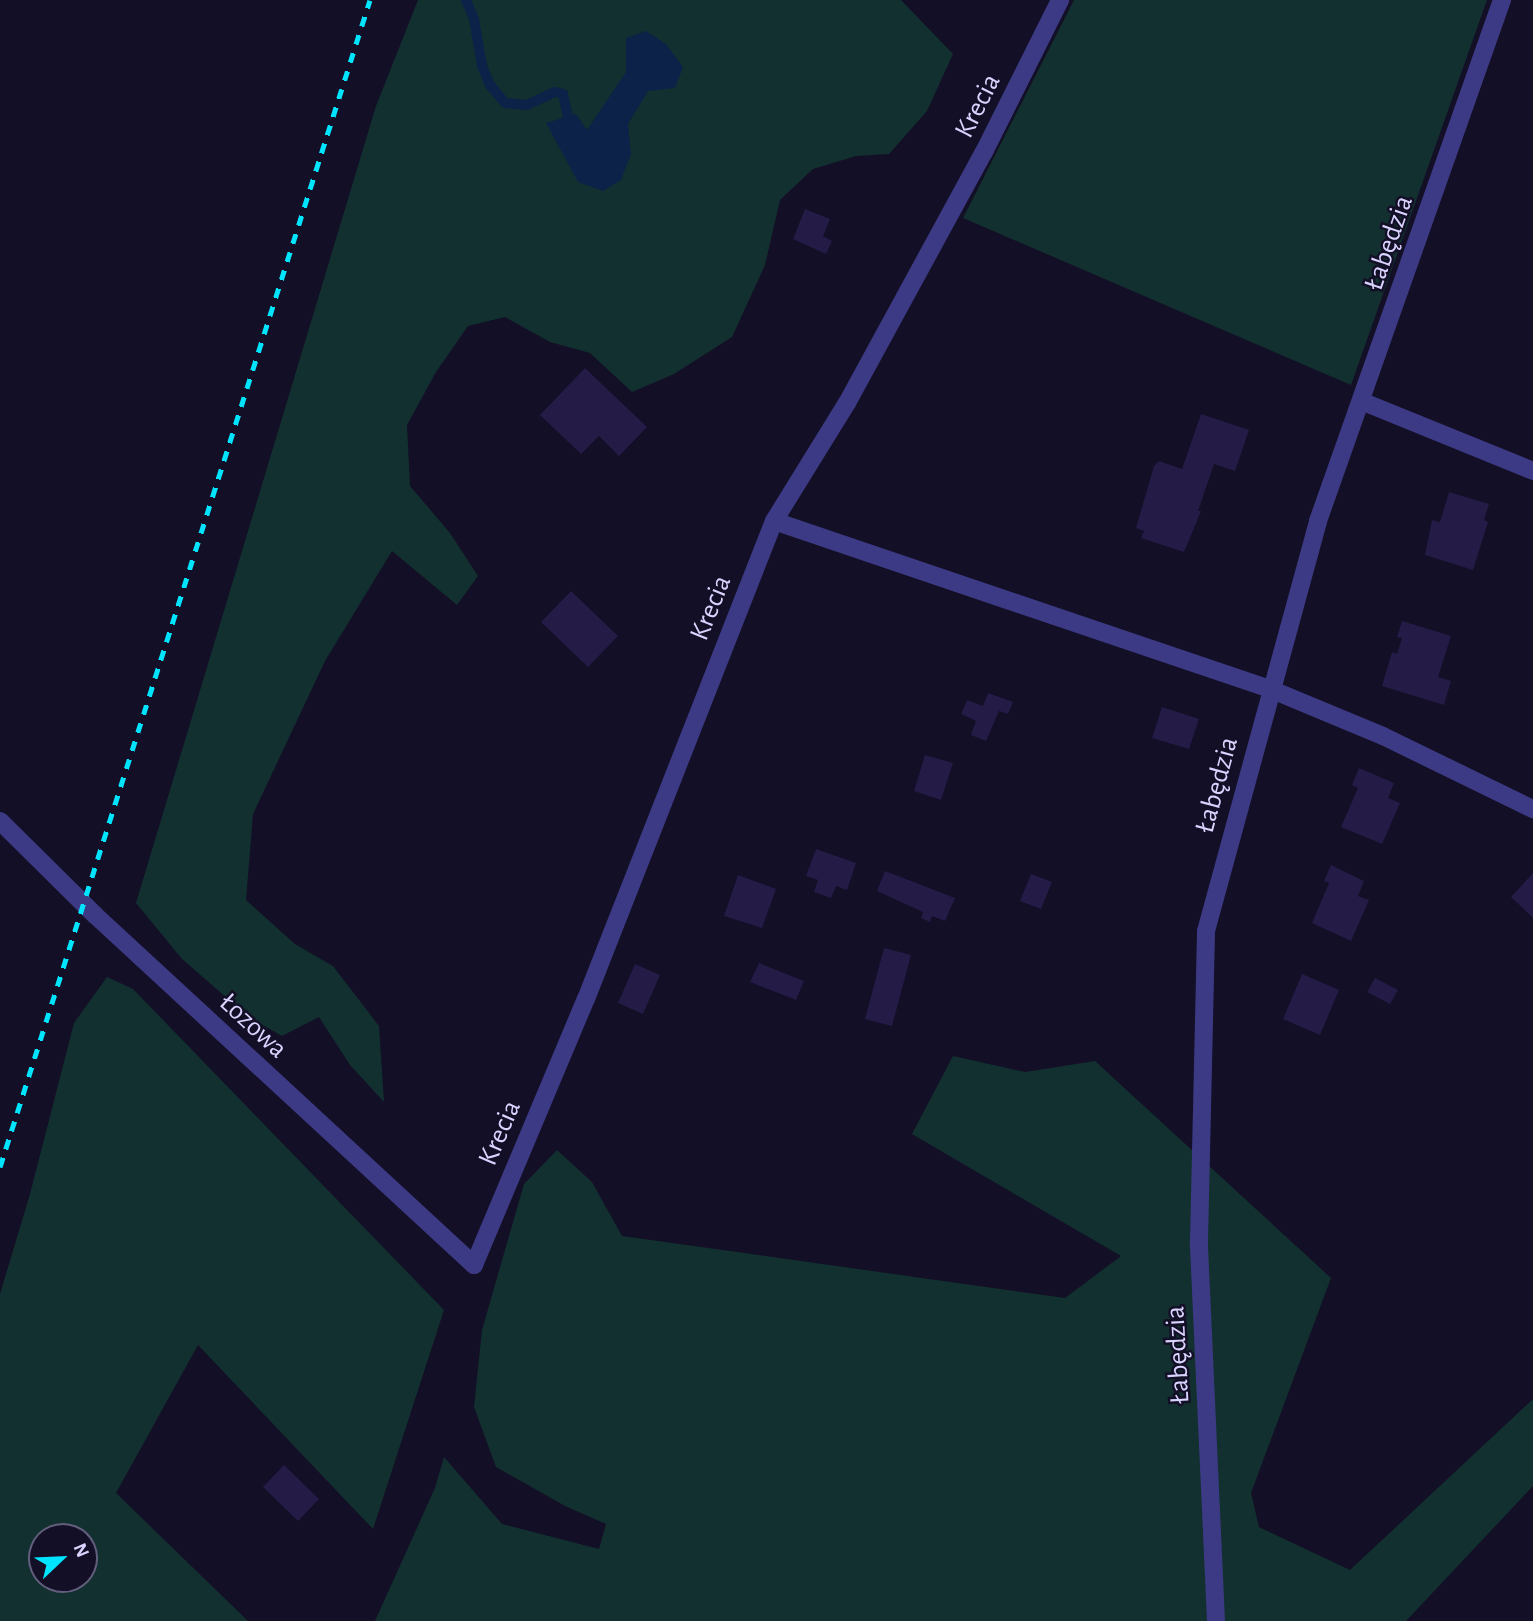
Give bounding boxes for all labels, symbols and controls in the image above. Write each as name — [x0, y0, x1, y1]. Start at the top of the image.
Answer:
street label: Krecia — [948, 68, 1008, 144]
street label: Łabędzia — [1357, 191, 1421, 295]
street label: Krecia — [683, 570, 739, 646]
street label: Łabędzia — [1188, 733, 1246, 837]
street label: Łozowa — [212, 986, 294, 1066]
street label: Krecia — [471, 1095, 529, 1171]
street label: Łabędzia — [1159, 1305, 1197, 1405]
north arrow — [28, 1523, 98, 1593]
text: N — [70, 1541, 92, 1560]

